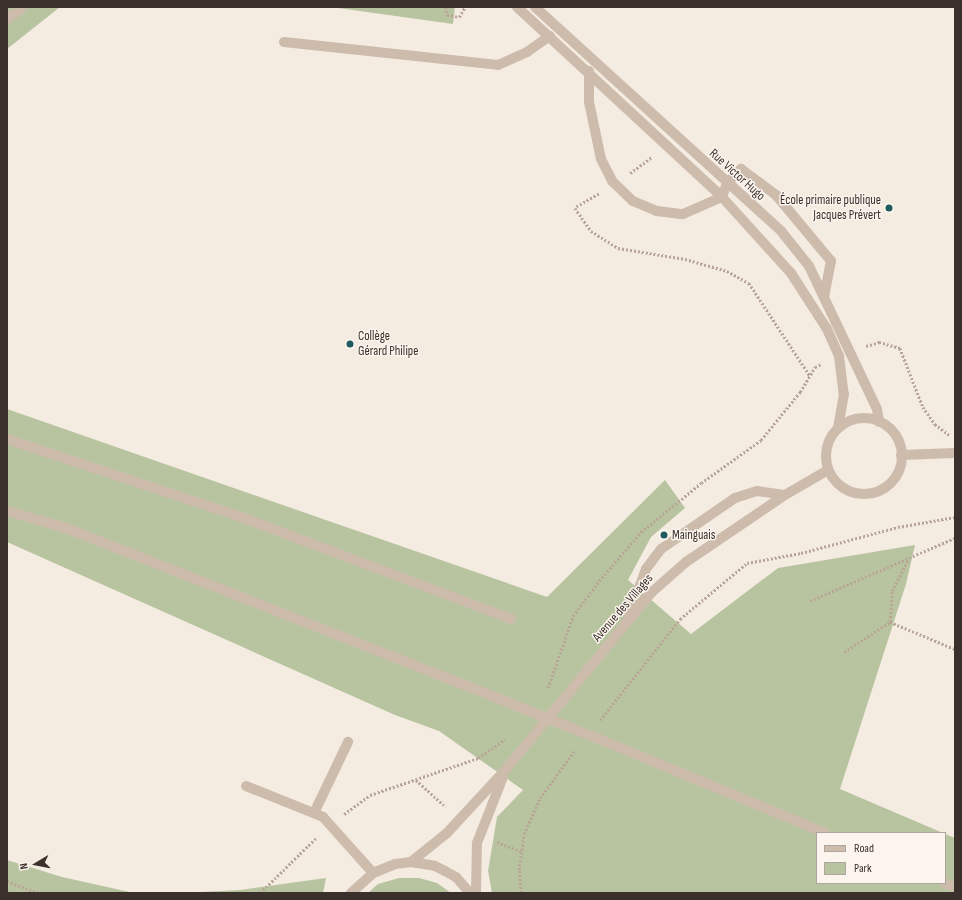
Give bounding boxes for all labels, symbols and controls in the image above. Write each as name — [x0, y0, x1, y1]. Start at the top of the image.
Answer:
street label: Rue Victor Hugo — [706, 146, 768, 204]
place label: École primaire publique Jacques Prévert — [780, 193, 881, 224]
marker: École primaire publique Jacques Prévert — [884, 203, 894, 213]
place label: Collège Gérard Philipe — [358, 329, 418, 360]
marker: Collège Gérard Philipe — [345, 339, 355, 349]
place label: Mainguais — [672, 527, 715, 543]
marker: Mainguais — [659, 530, 669, 540]
street label: Avenue des Villages — [589, 571, 657, 645]
legend — [816, 832, 946, 884]
text: Road — [854, 841, 874, 856]
north arrow — [16, 844, 56, 884]
text: Park — [854, 861, 872, 876]
text: N — [17, 862, 31, 870]

